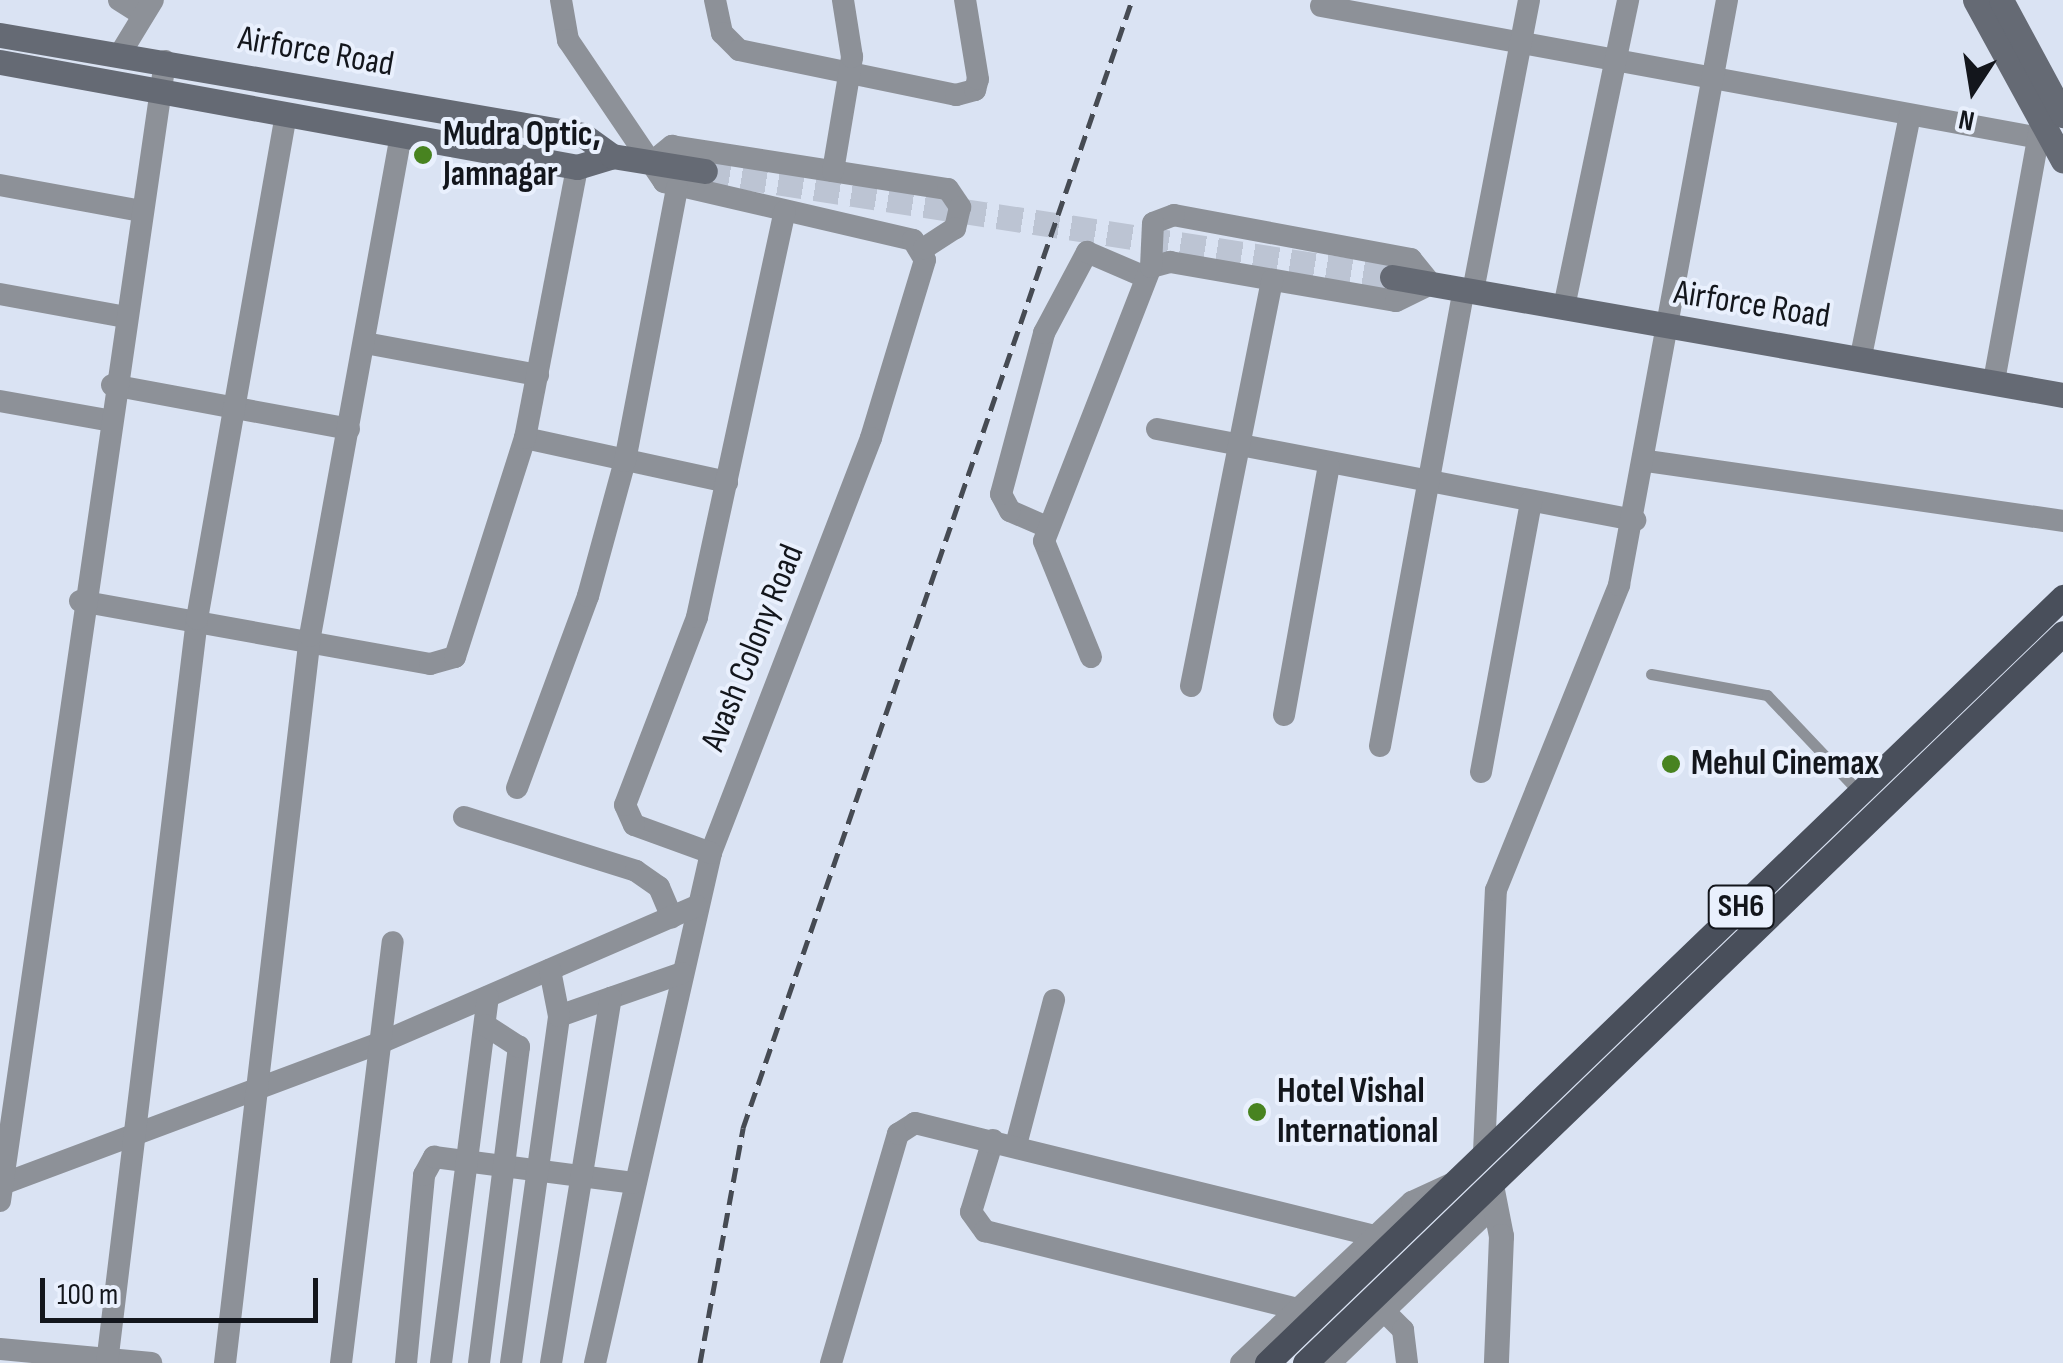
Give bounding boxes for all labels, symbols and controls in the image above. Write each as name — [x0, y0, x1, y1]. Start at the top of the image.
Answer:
street label: Airforce Road — [235, 18, 397, 86]
north arrow — [1923, 40, 2023, 140]
text: N — [1956, 102, 1977, 138]
place label: Mudra Optic, Jamnagar — [443, 114, 601, 196]
marker: Mudra Optic, Jamnagar — [412, 144, 434, 166]
street label: Airforce Road — [1671, 272, 1833, 338]
street label: Avash Colony Road — [693, 539, 813, 757]
place label: Mehul Cinemax — [1691, 743, 1879, 785]
marker: Mehul Cinemax — [1660, 753, 1682, 775]
road number: SH6 — [1706, 880, 1776, 934]
place label: Hotel Vishal International — [1277, 1071, 1438, 1153]
marker: Hotel Vishal International — [1246, 1101, 1268, 1123]
scale bar — [45, 1258, 322, 1320]
text: 100 m — [57, 1277, 118, 1313]

